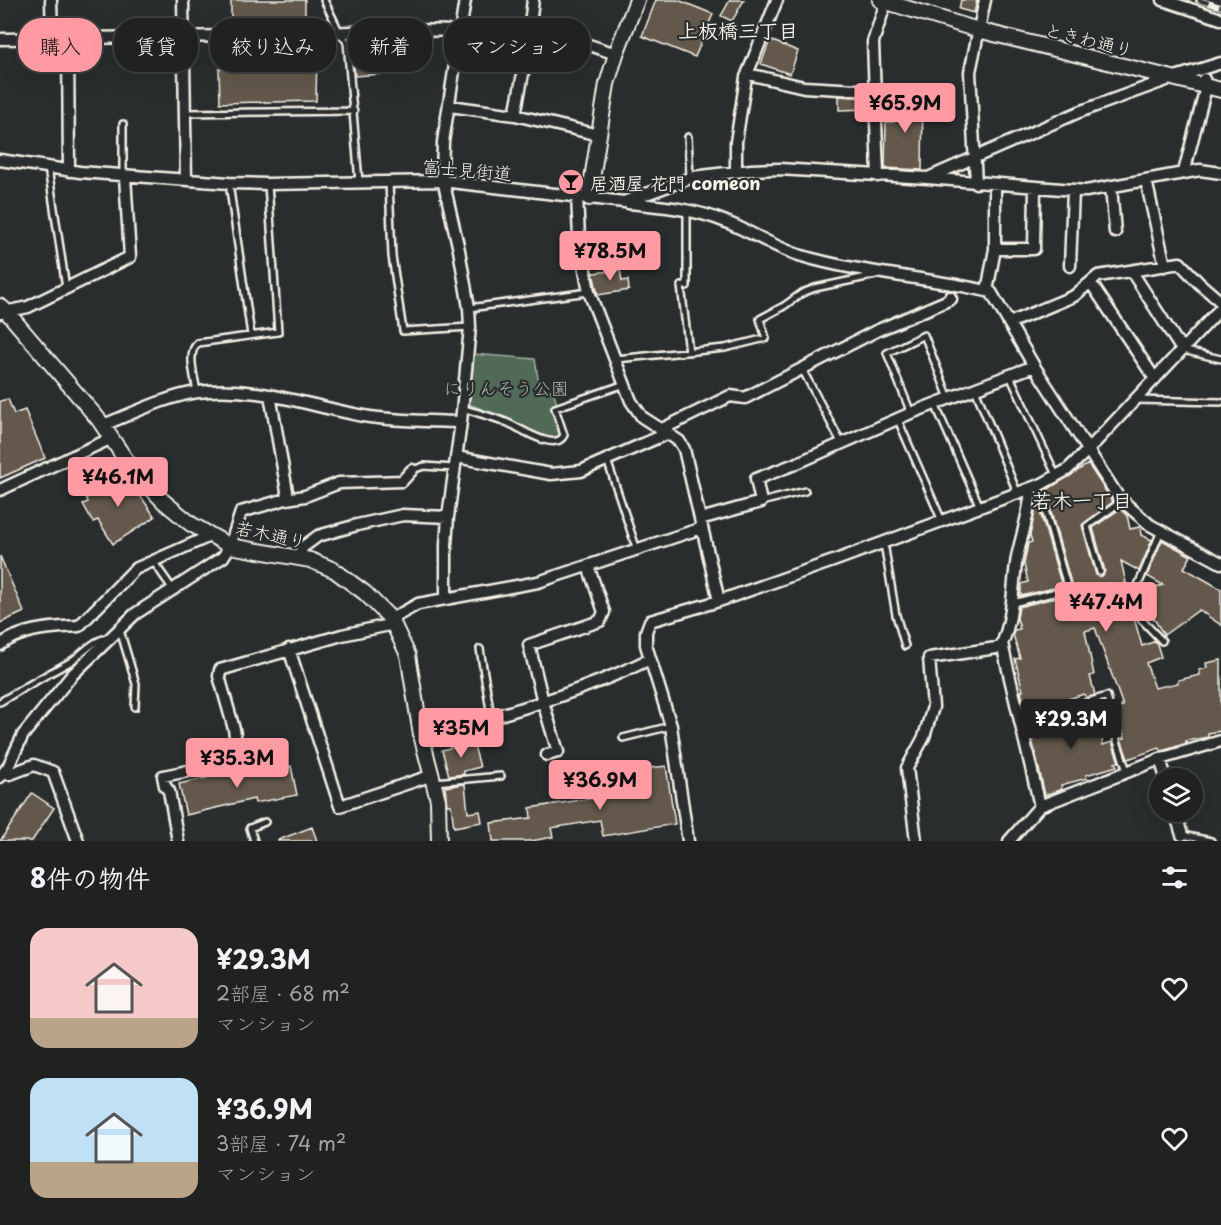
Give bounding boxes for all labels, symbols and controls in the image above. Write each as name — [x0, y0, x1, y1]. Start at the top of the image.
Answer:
district label: 上板橋三丁目 — [678, 15, 798, 45]
street label: ときわ通り — [1042, 15, 1136, 63]
chip: 購入 — [18, 18, 102, 72]
chip: 賃貸 — [114, 18, 198, 72]
chip: 絞り込み — [210, 18, 336, 72]
chip: 新着 — [348, 18, 432, 72]
chip: マンション — [444, 18, 590, 72]
pin: ¥65.9M — [856, 83, 954, 134]
text: ¥65.9M — [868, 87, 942, 117]
street label: 富士見街道 — [421, 152, 513, 186]
bar icon: 居酒屋 花門 comeon — [556, 167, 586, 197]
place label: 居酒屋 花門 comeon — [590, 169, 761, 196]
pin: ¥78.5M — [561, 231, 659, 282]
text: ¥78.5M — [573, 235, 647, 265]
park label: にりんそう公園 — [443, 374, 569, 401]
pin: ¥46.1M — [69, 457, 167, 508]
text: ¥46.1M — [82, 461, 154, 491]
district label: 若木一丁目 — [1032, 485, 1132, 515]
street label: 若木通り — [233, 513, 309, 555]
pin: ¥47.4M — [1057, 582, 1155, 633]
text: ¥47.4M — [1069, 586, 1143, 616]
pin: ¥29.3M — [1022, 699, 1120, 750]
text: ¥29.3M — [1035, 703, 1107, 733]
pin: ¥35M — [425, 708, 497, 759]
text: ¥35M — [433, 712, 489, 742]
pin: ¥35.3M — [188, 738, 286, 789]
text: ¥35.3M — [200, 742, 274, 772]
pin: ¥36.9M — [551, 760, 649, 811]
text: ¥36.9M — [563, 764, 637, 794]
map controls — [1149, 768, 1203, 822]
button: layers — [1149, 768, 1203, 822]
text: 8件の物件 — [30, 858, 150, 897]
icon: filters — [1158, 861, 1191, 894]
text: ¥29.3M — [216, 939, 311, 978]
icon: home — [78, 952, 150, 1024]
icon: heart — [1158, 972, 1191, 1005]
text: 2部屋 · 68 m² — [216, 978, 350, 1008]
text: マンション — [216, 1008, 315, 1038]
text: ¥36.9M — [216, 1089, 313, 1128]
icon: home — [78, 1102, 150, 1174]
icon: heart — [1158, 1122, 1191, 1155]
text: 3部屋 · 74 m² — [216, 1128, 346, 1158]
text: マンション — [216, 1158, 315, 1188]

